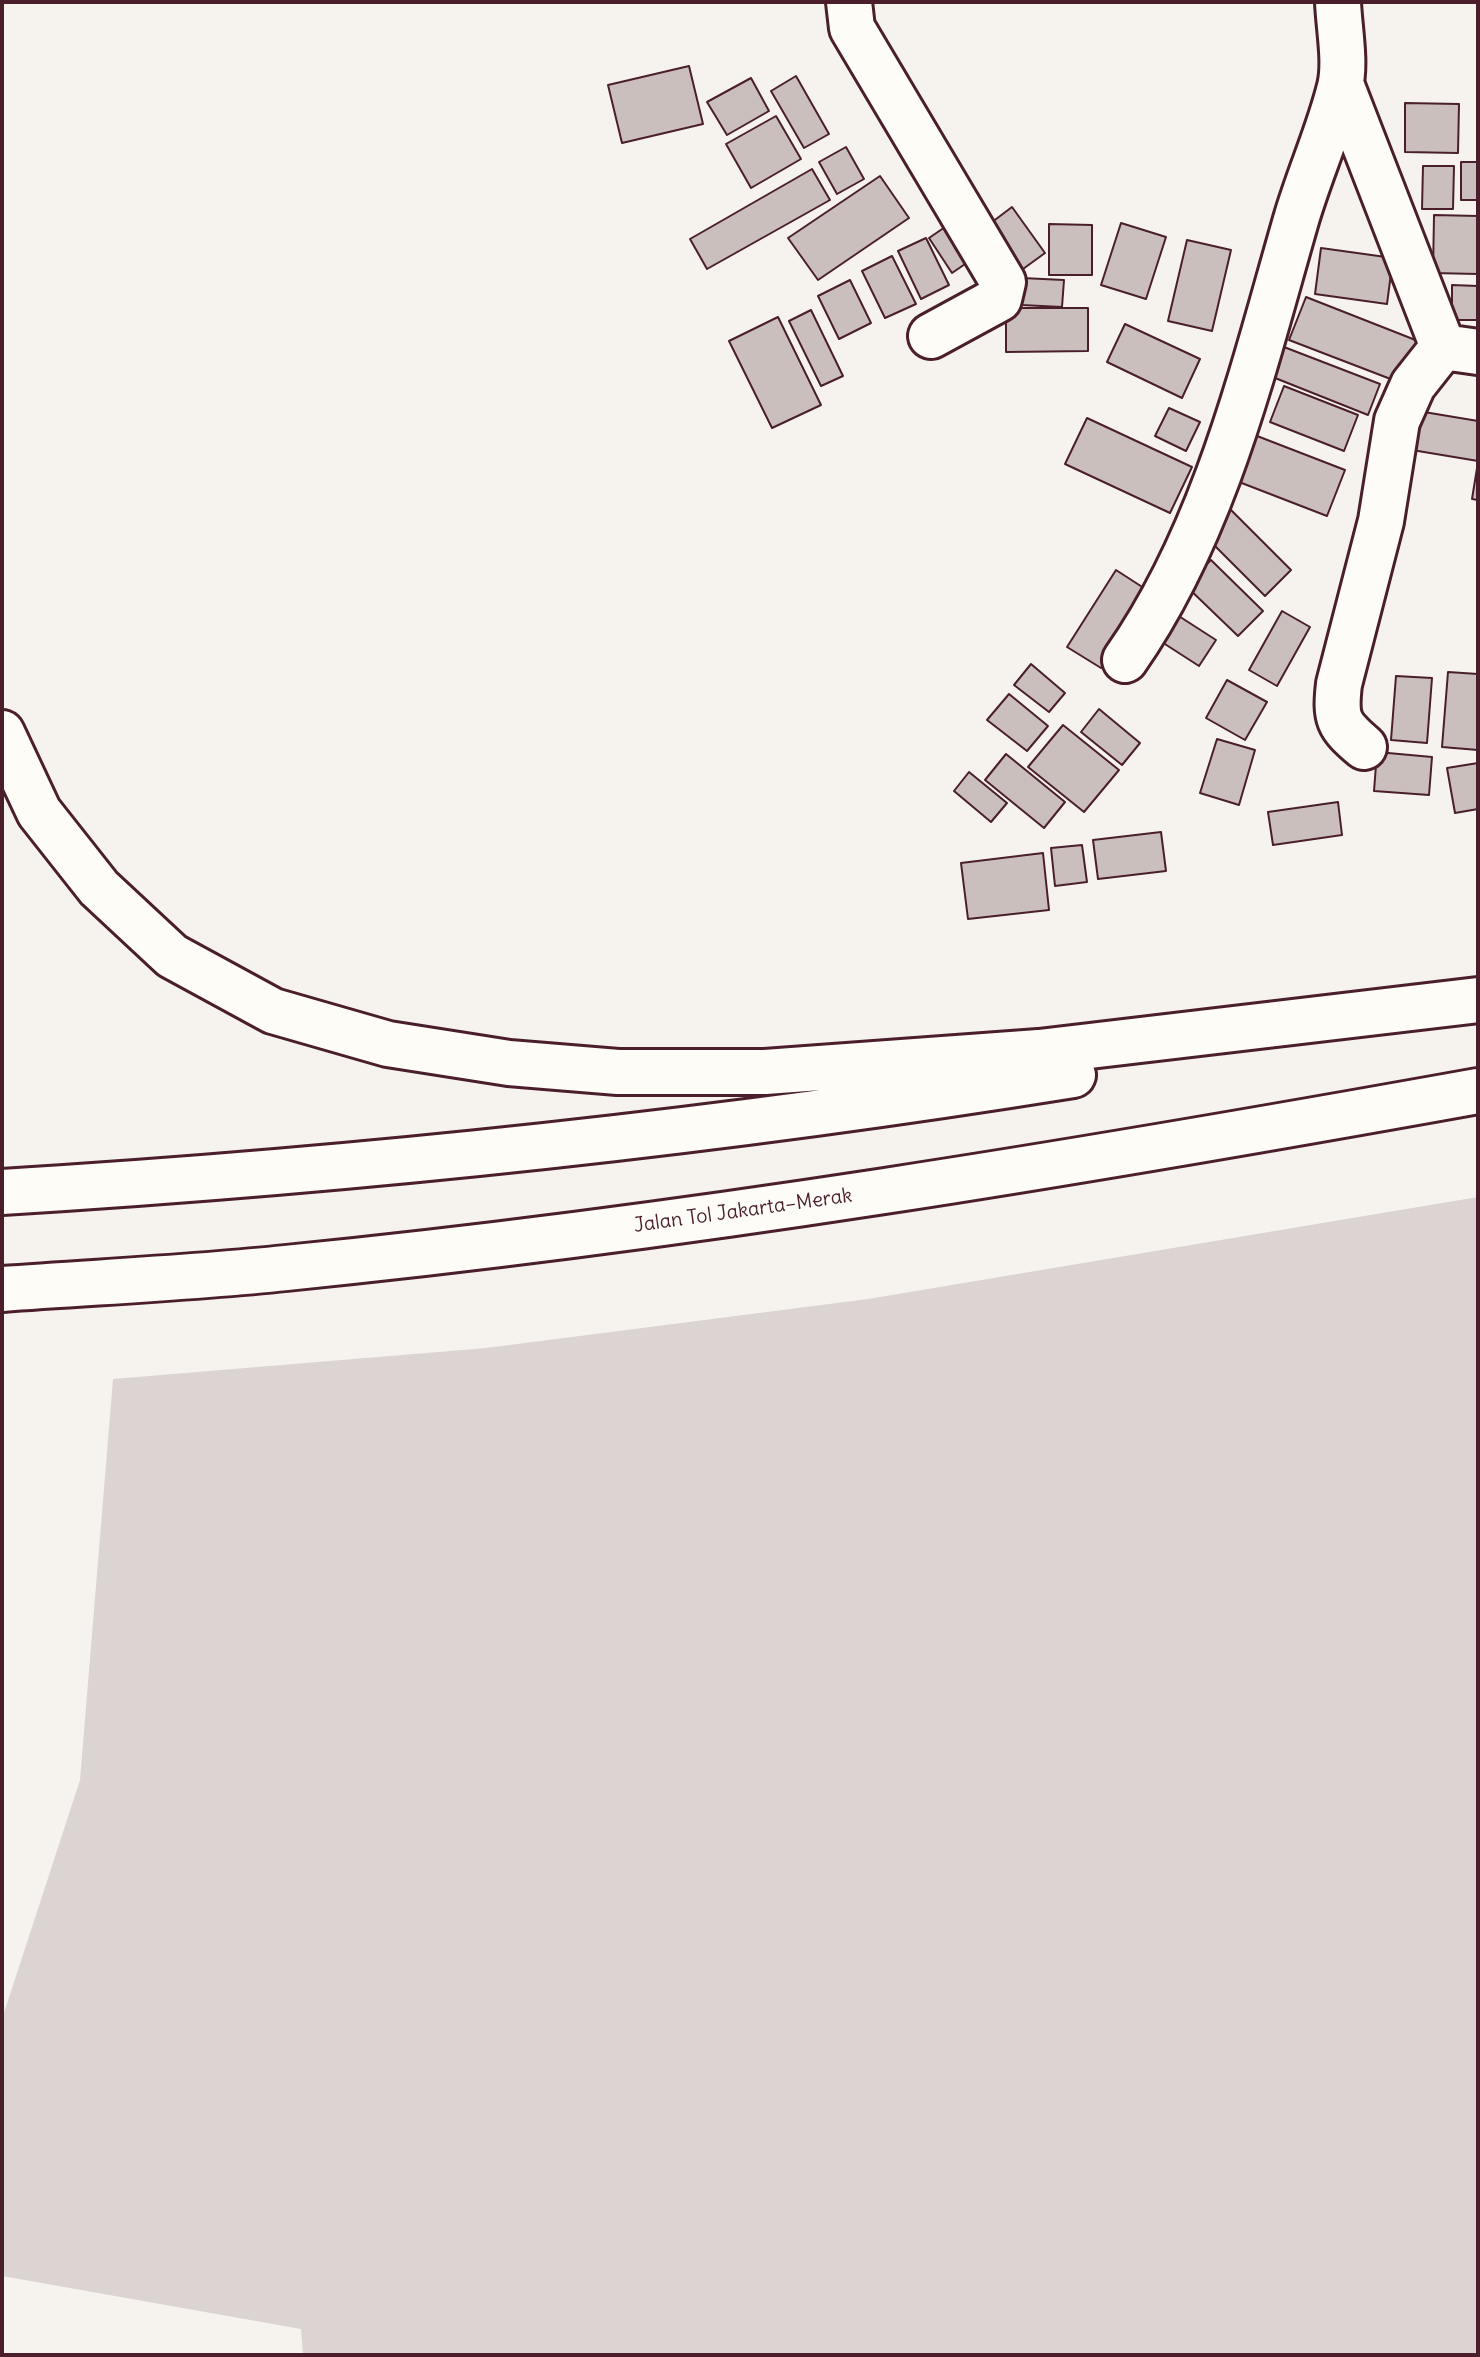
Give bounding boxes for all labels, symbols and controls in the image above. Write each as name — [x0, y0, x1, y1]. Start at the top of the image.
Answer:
street label: Jalan Tol Jakarta–Merak — [632, 1184, 854, 1238]

